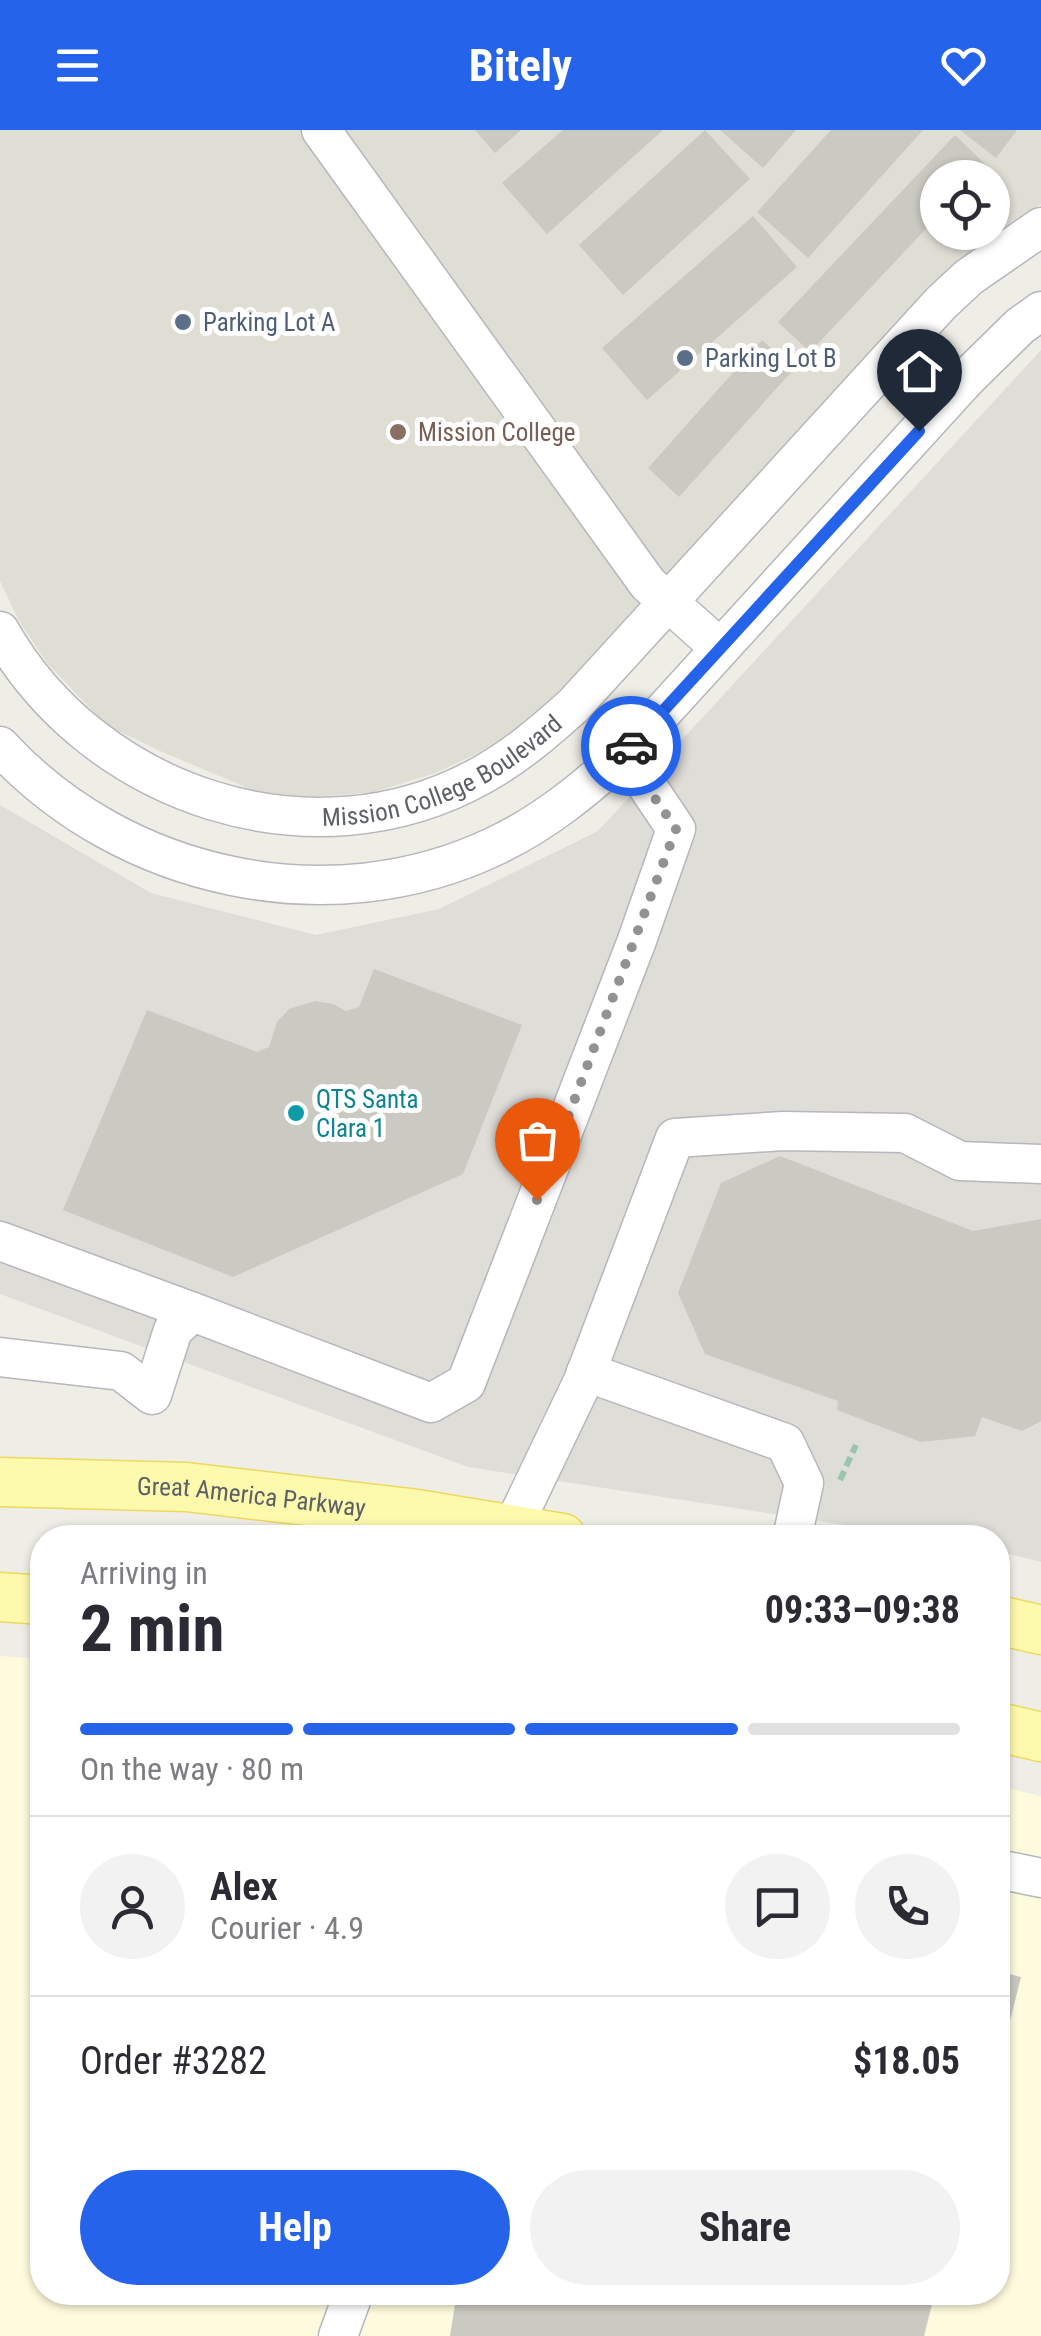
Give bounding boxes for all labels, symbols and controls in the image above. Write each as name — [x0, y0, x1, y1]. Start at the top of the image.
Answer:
icon: menu — [50, 38, 105, 93]
icon: heart — [936, 38, 991, 93]
text: Bitely — [469, 39, 572, 92]
map controls — [920, 160, 1010, 250]
button: locate — [920, 160, 1010, 250]
place label: Parking Lot A — [203, 308, 335, 337]
marker: Parking Lot A — [172, 311, 194, 333]
pin — [877, 329, 962, 432]
place label: Parking Lot B — [705, 344, 837, 373]
icon: home — [892, 344, 947, 399]
marker: Parking Lot B — [674, 347, 696, 369]
place label: Mission College — [418, 418, 576, 447]
marker: Mission College — [387, 421, 409, 443]
courier — [581, 696, 681, 796]
street label: Mission College Boulevard — [321, 709, 567, 832]
icon: car — [604, 719, 659, 774]
place label: QTS Santa Clara 1 — [316, 1085, 418, 1143]
pin — [495, 1098, 580, 1201]
marker: QTS Santa Clara 1 — [285, 1102, 307, 1124]
icon: bag — [510, 1113, 565, 1168]
street label: Great America Parkway — [137, 1471, 367, 1522]
text: Arriving in — [80, 1554, 208, 1592]
text: 09:33–09:38 — [765, 1588, 960, 1632]
text: 2 min — [80, 1591, 224, 1667]
text: On the way · 80 m — [80, 1750, 304, 1788]
button: person — [80, 1854, 185, 1959]
button: chat — [725, 1854, 830, 1959]
button: phone — [855, 1854, 960, 1959]
text: Alex — [210, 1865, 278, 1909]
text: Courier · 4.9 — [210, 1909, 364, 1947]
text: Order #3282 — [80, 2039, 267, 2083]
text: $18.05 — [853, 2039, 960, 2083]
button: Help — [80, 2170, 510, 2285]
button: Share — [530, 2170, 960, 2285]

